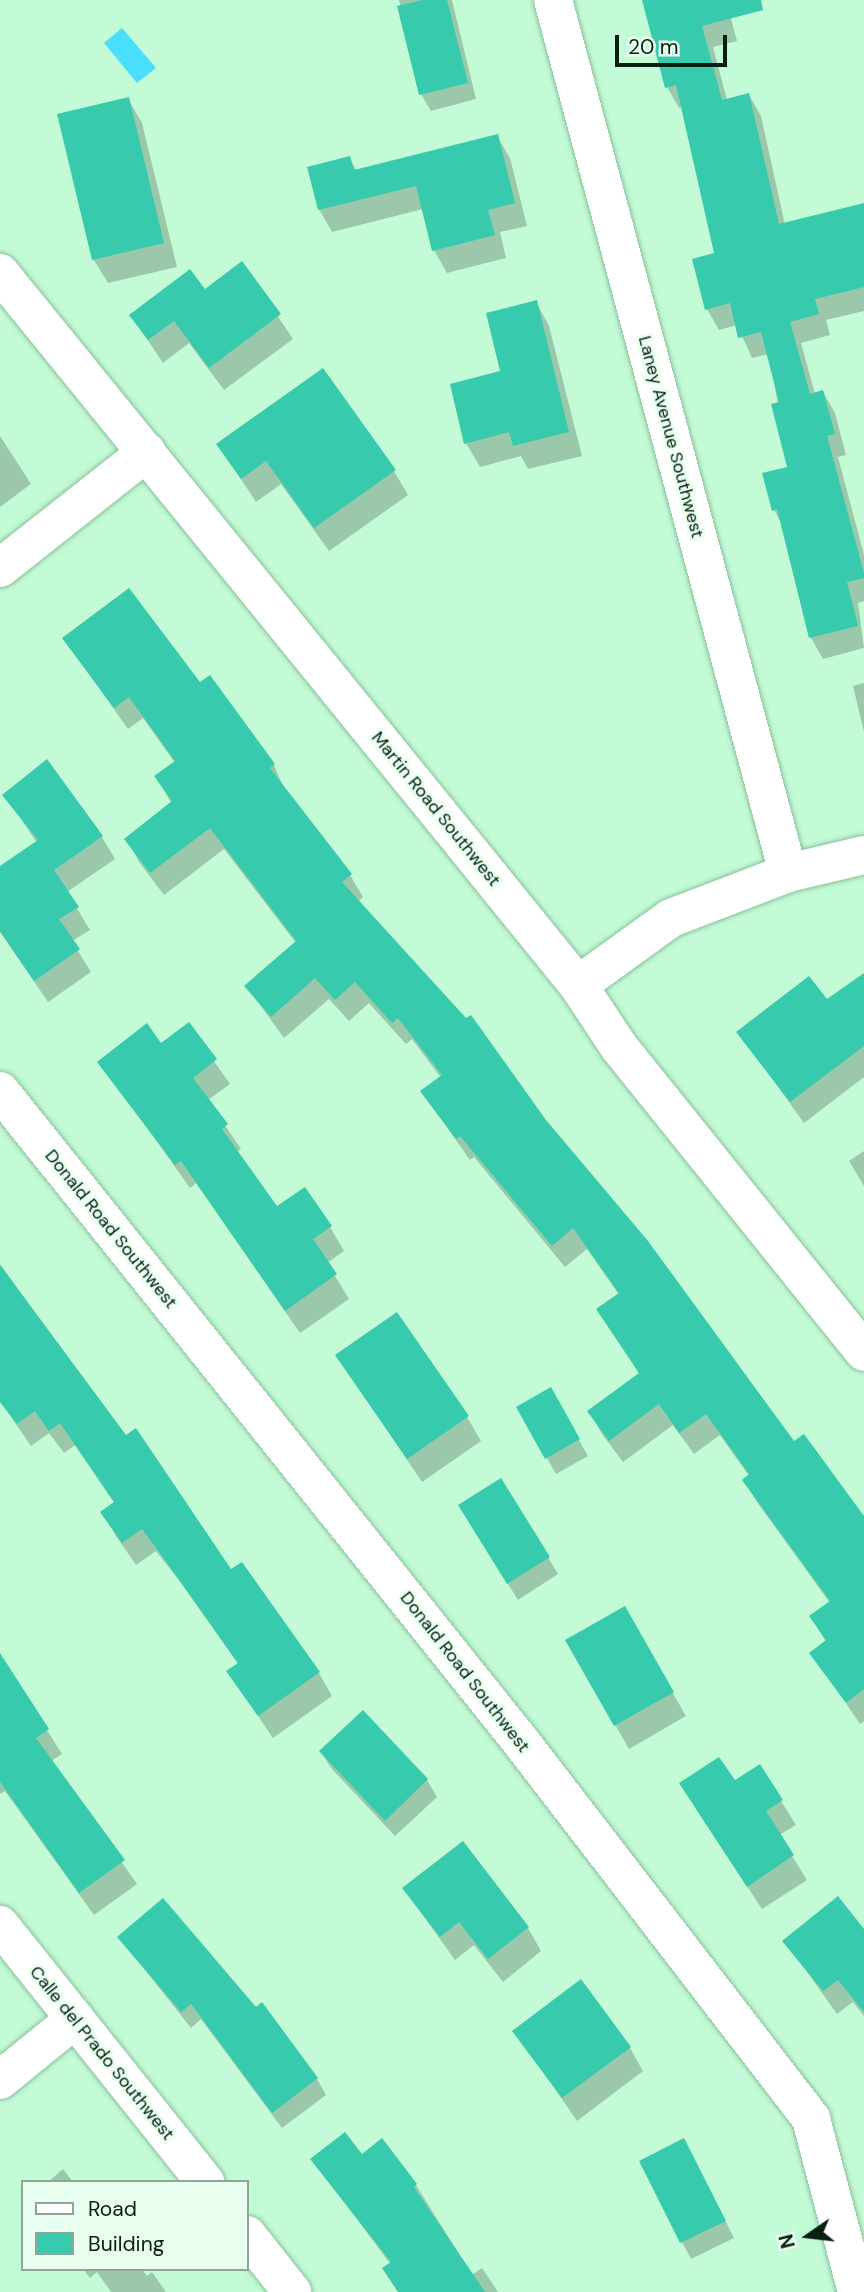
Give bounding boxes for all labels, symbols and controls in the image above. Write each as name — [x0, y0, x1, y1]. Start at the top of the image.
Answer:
scale bar — [619, 21, 731, 65]
text: 20 m — [628, 33, 679, 61]
street label: Laney Avenue Southwest — [634, 334, 708, 540]
street label: Martin Road Southwest — [367, 727, 505, 891]
street label: Donald Road Southwest — [40, 1145, 182, 1313]
street label: Donald Road Southwest — [396, 1587, 534, 1757]
street label: Calle del Prado Southwest — [25, 1962, 179, 2144]
legend — [21, 2180, 248, 2271]
text: Road — [88, 2195, 137, 2223]
north arrow — [773, 2201, 843, 2271]
text: Building — [88, 2230, 164, 2258]
text: N — [773, 2231, 801, 2251]

